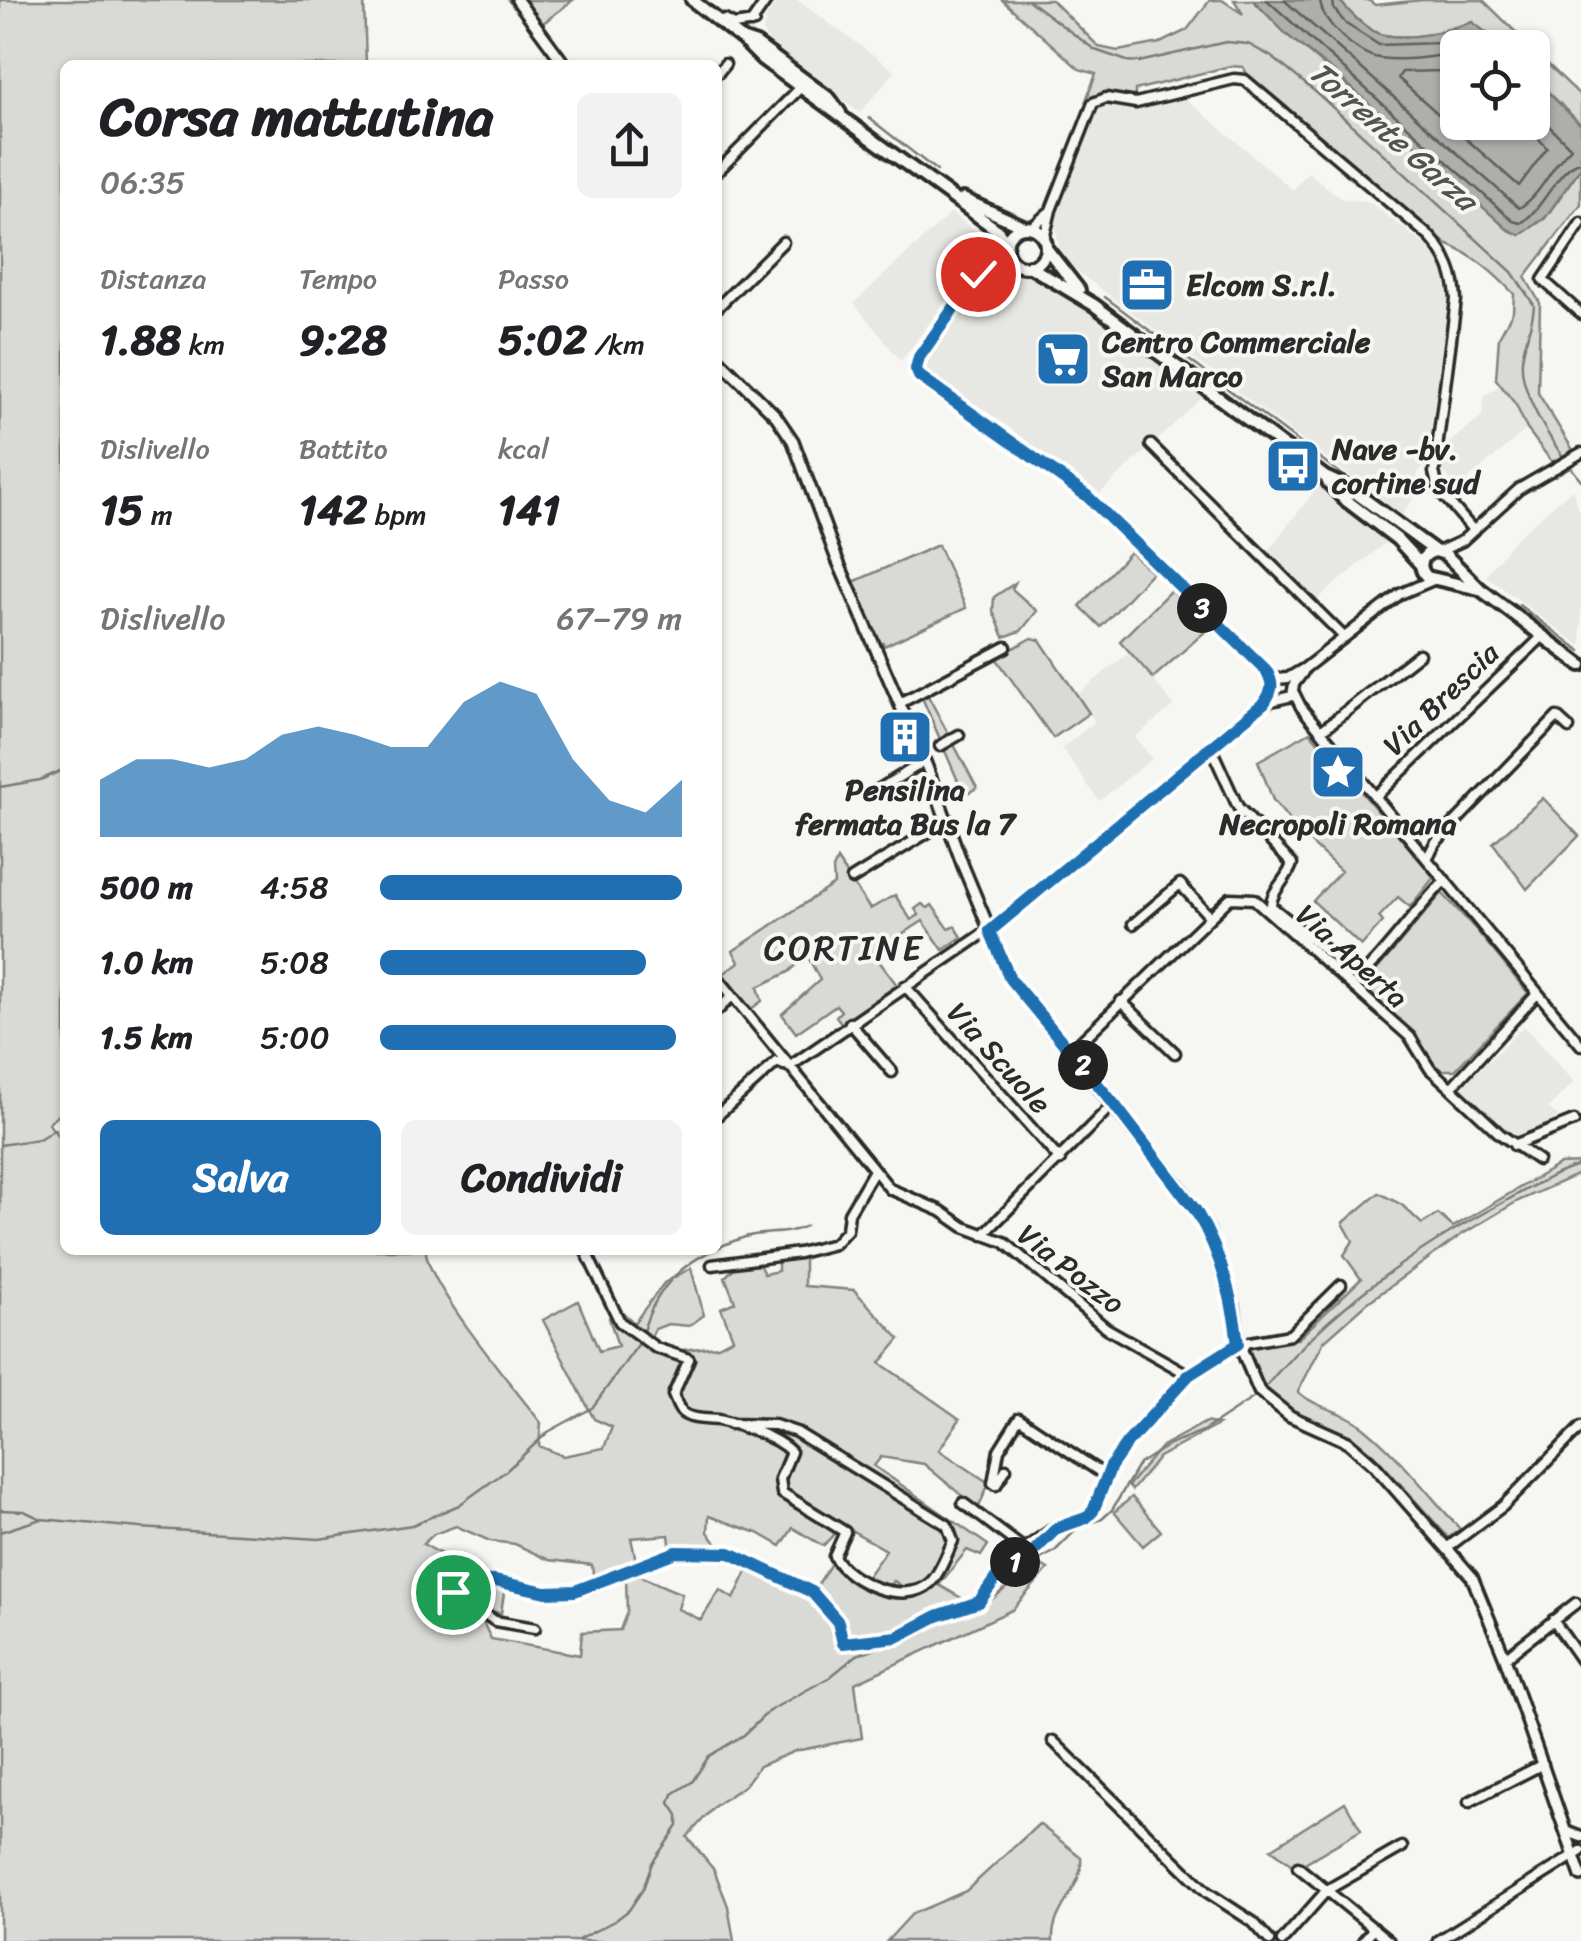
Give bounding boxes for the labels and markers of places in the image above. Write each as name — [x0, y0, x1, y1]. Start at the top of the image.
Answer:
pin — [936, 232, 1021, 317]
office icon: Elcom S.r.l. — [1117, 255, 1177, 315]
place label: Elcom S.r.l. — [1186, 258, 1337, 312]
place label: Centro Commerciale San Marco — [1101, 315, 1371, 403]
supermarket icon: Centro Commerciale San Marco — [1033, 329, 1093, 389]
place label: Nave -bv. cortine sud — [1331, 422, 1481, 510]
bus stop icon: Nave -bv. cortine sud — [1263, 436, 1323, 496]
pin: 3 — [1177, 583, 1227, 633]
building icon: Pensilina fermata Bus la 7 — [875, 707, 935, 767]
place icon: Necropoli Romana — [1308, 742, 1368, 802]
place label: Pensilina fermata Bus la 7 — [795, 763, 1018, 851]
place label: Necropoli Romana — [1219, 797, 1456, 851]
pin: 2 — [1058, 1040, 1108, 1090]
pin: 1 — [990, 1537, 1040, 1587]
pin — [411, 1550, 496, 1635]

